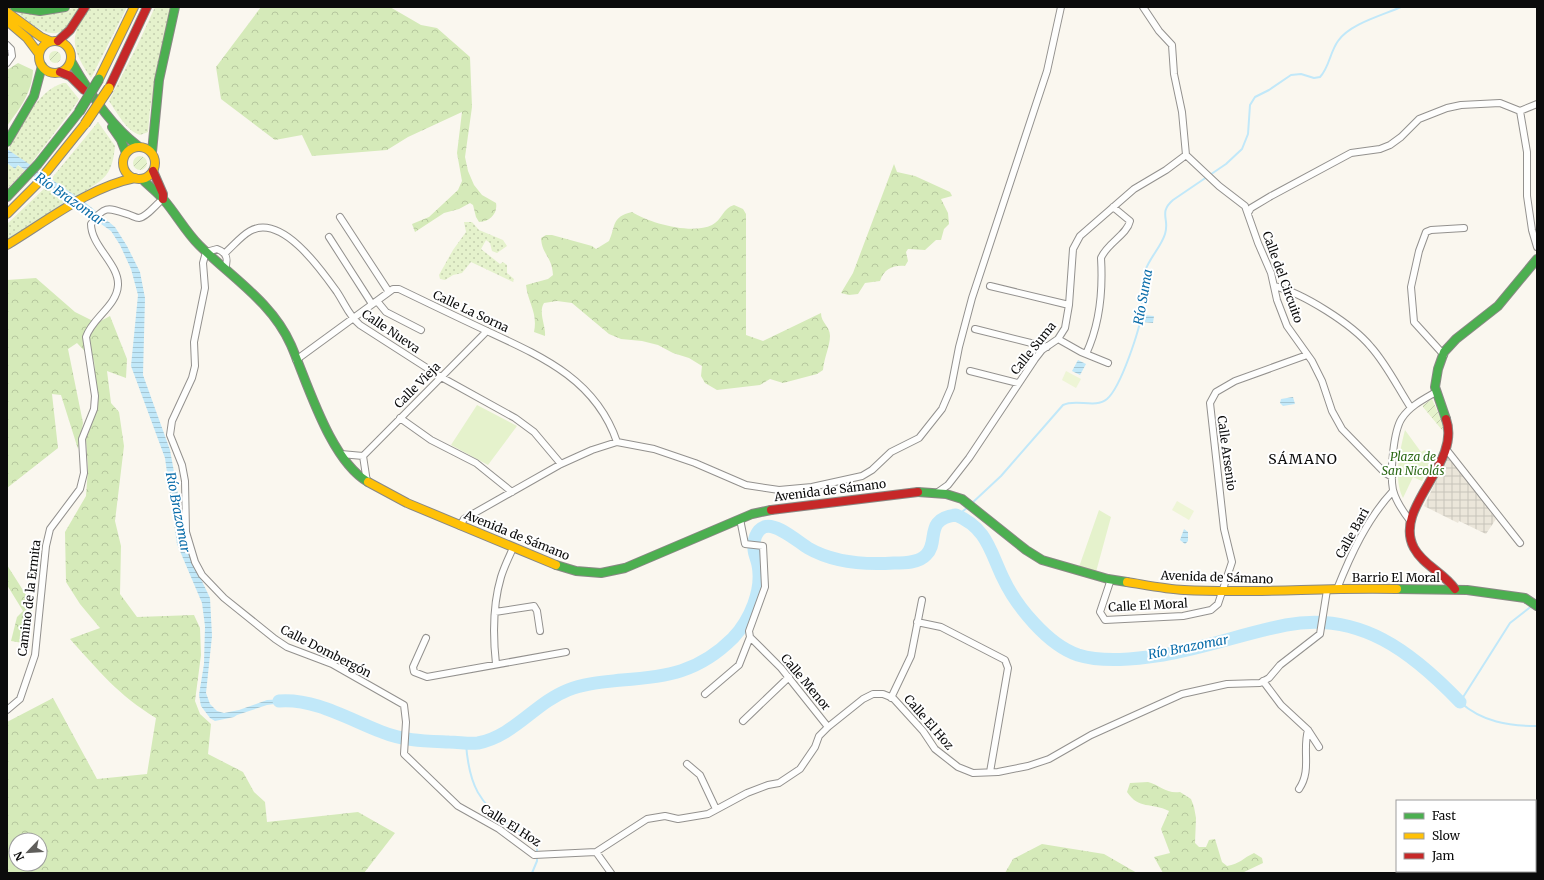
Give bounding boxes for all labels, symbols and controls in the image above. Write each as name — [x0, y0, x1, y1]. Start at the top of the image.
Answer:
water label: Río Brazomar — [32, 169, 109, 230]
street label: Calle del Circuito — [1259, 229, 1307, 325]
water label: Río Suma — [1130, 268, 1156, 326]
street label: Calle La Sorna — [431, 287, 512, 335]
street label: Calle Nueva — [359, 306, 423, 356]
street label: Calle Suma — [1007, 318, 1059, 378]
street label: Calle Vieja — [391, 358, 444, 411]
street label: Calle Arsenio — [1214, 414, 1240, 492]
park label: Plaza de San Nicolás — [1382, 449, 1444, 478]
district label: SÁMANO — [1268, 450, 1338, 468]
water label: Río Brazomar — [162, 470, 194, 554]
street label: Avenida de Sámano — [772, 476, 887, 504]
street label: Calle Bari — [1332, 505, 1372, 561]
street label: Avenida de Sámano — [461, 507, 572, 563]
street label: Camino de la Ermita — [14, 538, 44, 657]
street label: Avenida de Sámano — [1159, 568, 1274, 586]
street label: Barrio El Moral — [1352, 570, 1440, 585]
street label: Calle El Moral — [1108, 595, 1188, 615]
street label: Calle Dombergón — [278, 622, 374, 680]
water label: Río Brazomar — [1146, 631, 1230, 663]
street label: Calle Menor — [778, 651, 834, 714]
street label: Calle El Hoz — [901, 691, 957, 753]
legend — [1396, 800, 1536, 872]
street label: Calle El Hoz — [478, 801, 544, 850]
text: Fast — [1432, 808, 1456, 823]
text: Slow — [1432, 828, 1461, 843]
north arrow — [8, 832, 48, 872]
text: Jam — [1431, 848, 1455, 863]
text: N — [11, 849, 27, 863]

